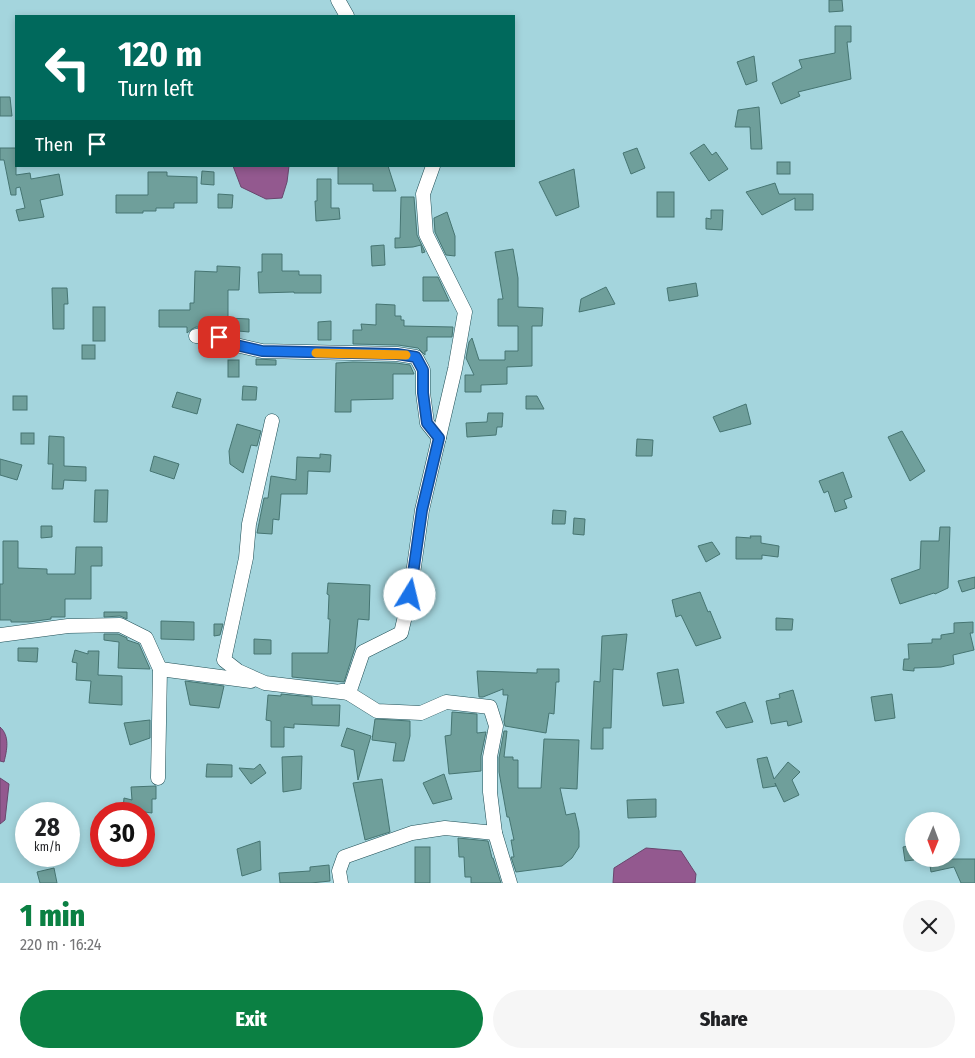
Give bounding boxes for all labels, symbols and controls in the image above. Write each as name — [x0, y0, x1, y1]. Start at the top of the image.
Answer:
text: 120 m — [118, 33, 202, 75]
icon: left — [35, 35, 100, 100]
text: Turn left — [118, 75, 194, 102]
icon: arrive — [83, 130, 111, 158]
text: Then — [35, 133, 73, 156]
pin — [198, 316, 240, 358]
icon: arrive — [205, 323, 233, 351]
position arrow — [383, 568, 435, 620]
speed limit sign: 30 — [90, 802, 155, 867]
north arrow — [905, 812, 960, 868]
map controls — [905, 812, 960, 867]
text: 28 — [35, 813, 60, 843]
text: km/h — [34, 840, 61, 854]
text: 1 min — [20, 898, 85, 934]
button: close — [903, 900, 955, 952]
text: 220 m · 16:24 — [20, 935, 101, 954]
button: Exit — [20, 990, 483, 1048]
button: Share — [493, 990, 955, 1048]

